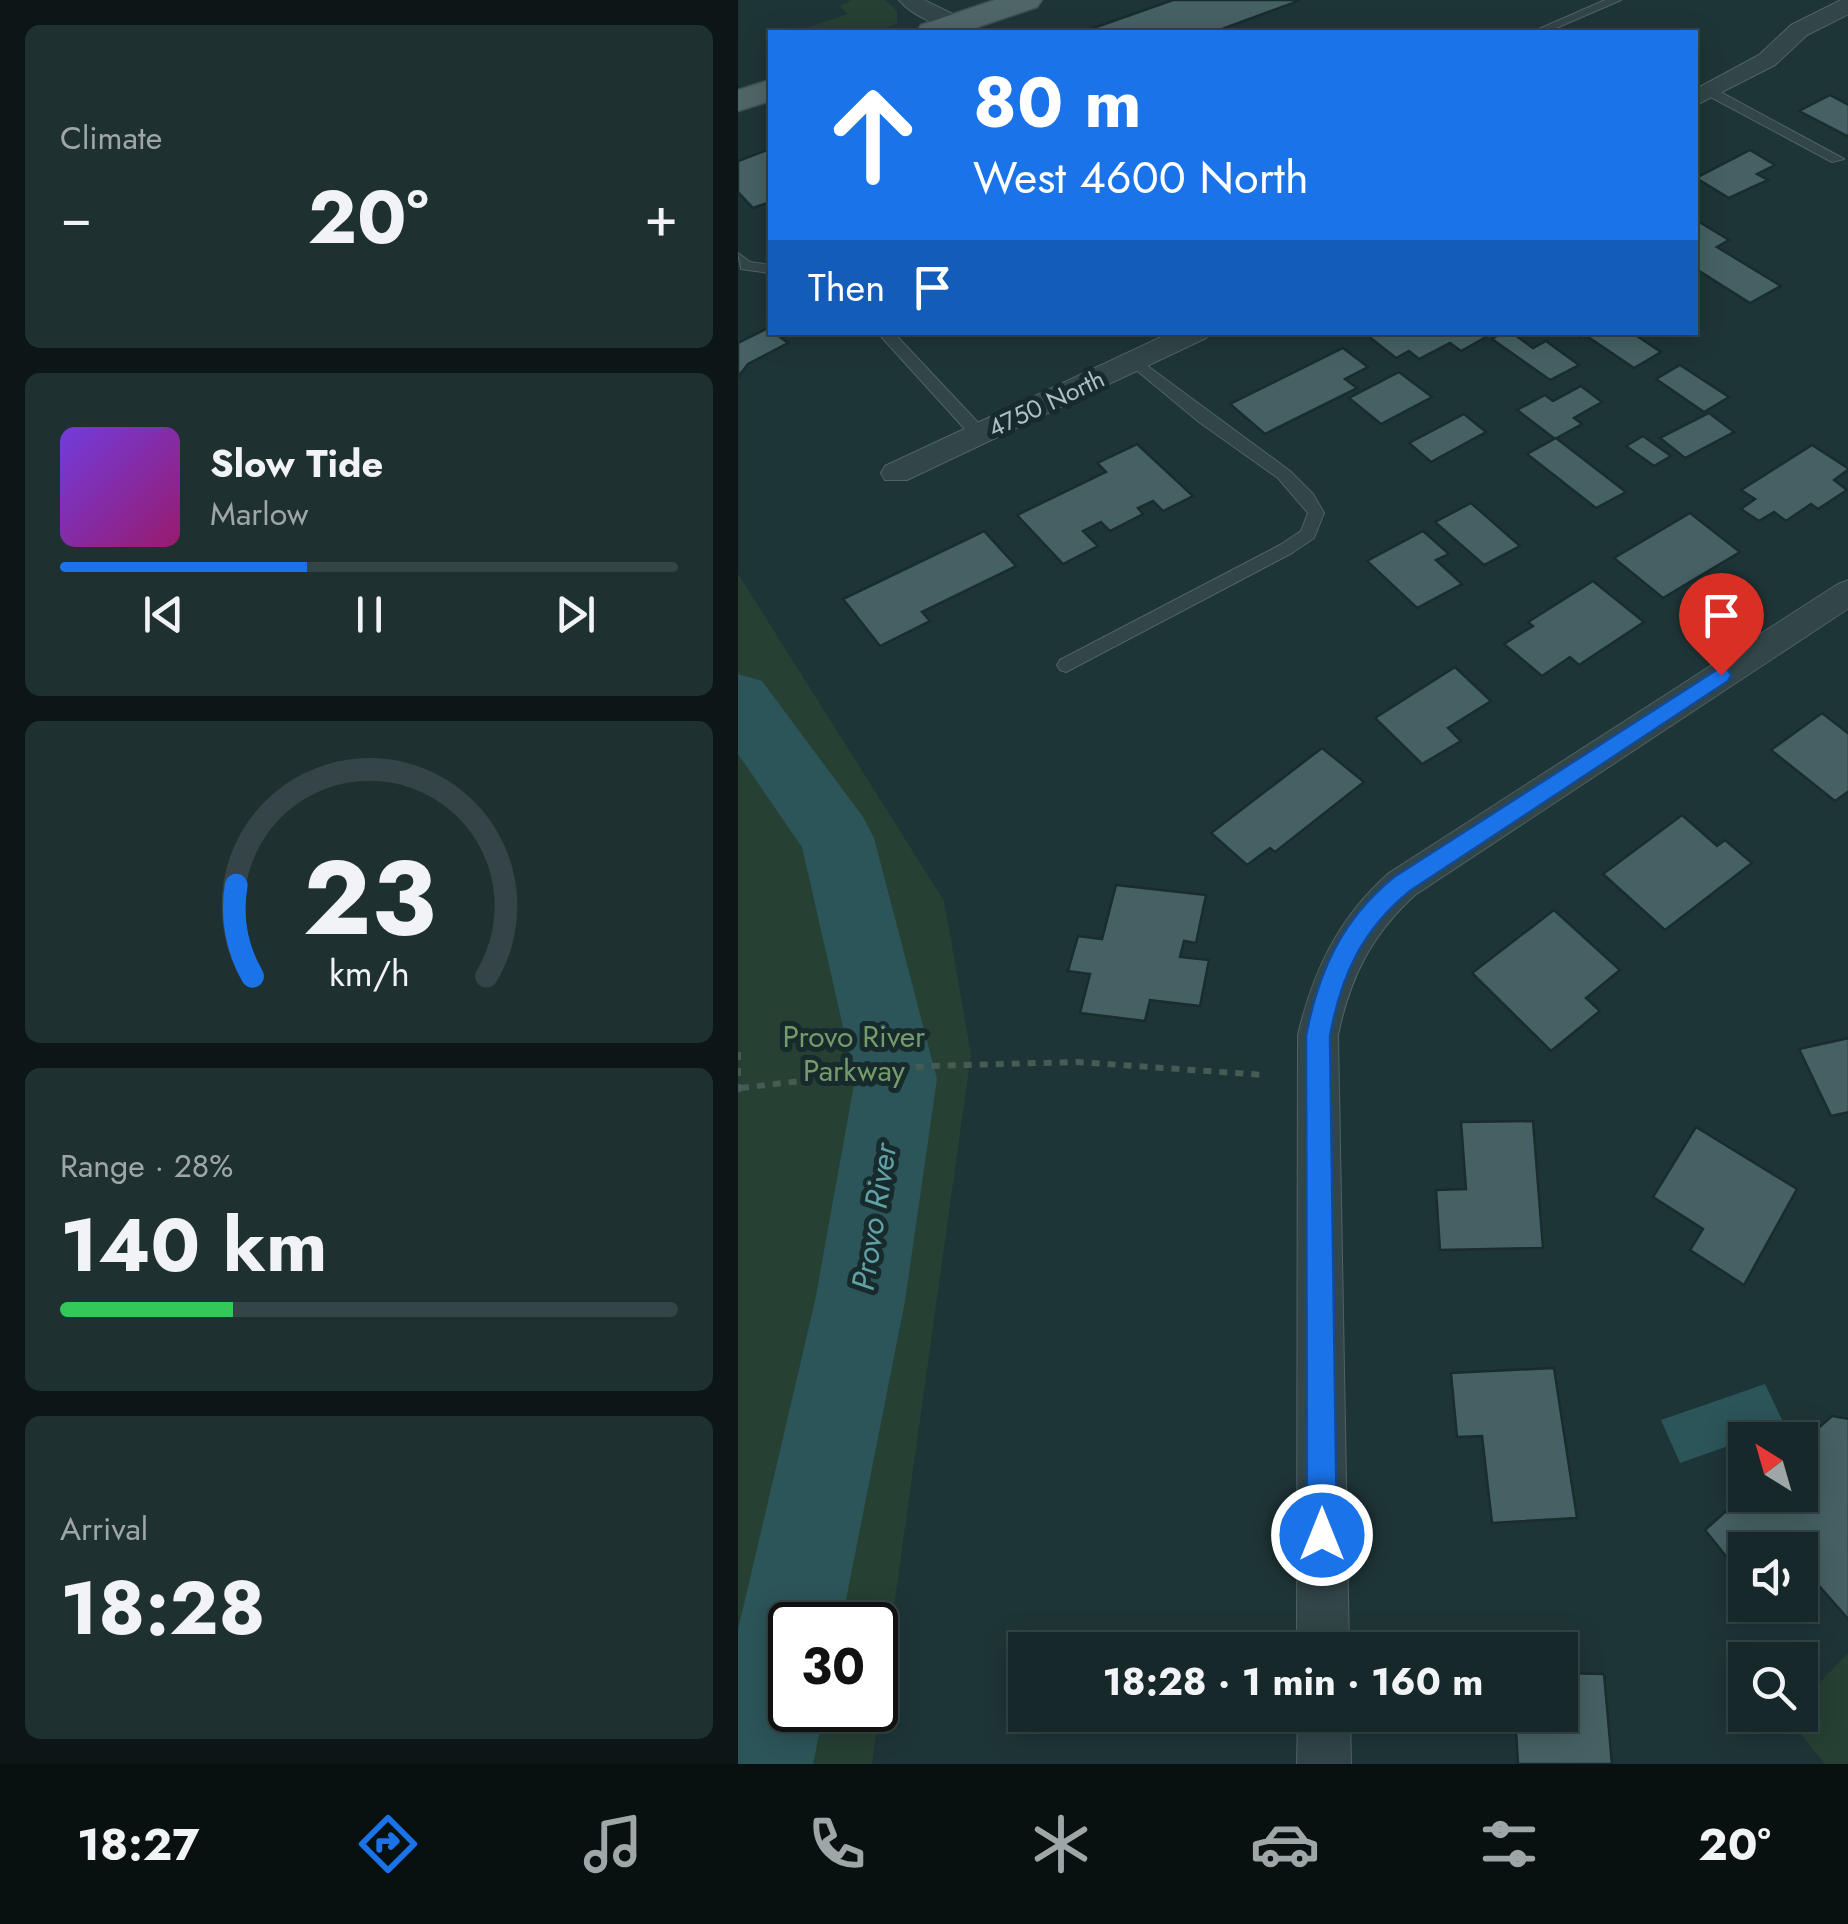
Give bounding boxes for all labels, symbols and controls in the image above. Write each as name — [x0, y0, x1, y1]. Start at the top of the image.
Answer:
text: 80 m — [973, 52, 1142, 153]
icon: ahead — [808, 70, 938, 200]
text: Climate — [60, 115, 162, 161]
text: West 4600 North — [973, 145, 1309, 210]
text: 20° — [308, 163, 429, 271]
text: − — [60, 177, 92, 257]
text: + — [644, 177, 678, 257]
text: Then — [808, 260, 885, 315]
icon: arrive — [905, 260, 960, 315]
street label: 4750 North — [982, 360, 1110, 446]
text: Slow Tide — [210, 436, 383, 491]
text: Marlow — [210, 491, 308, 537]
pin — [1679, 573, 1764, 676]
icon: previous — [136, 587, 191, 642]
icon: pause — [342, 587, 397, 642]
icon: next — [548, 587, 603, 642]
icon: arrive — [1694, 588, 1749, 643]
text: 23 — [303, 823, 435, 973]
text: km/h — [329, 948, 409, 999]
park label: Provo River Parkway — [783, 1015, 926, 1092]
water label: Provo River — [840, 1138, 909, 1294]
text: Range · 28% — [60, 1143, 233, 1189]
text: 140 km — [60, 1191, 327, 1299]
north arrow — [1728, 1422, 1818, 1512]
map controls — [1728, 1422, 1818, 1732]
position arrow — [1270, 1483, 1374, 1587]
text: Arrival — [60, 1506, 148, 1552]
button: sound — [1728, 1532, 1818, 1622]
text: 18:28 — [60, 1554, 266, 1662]
speed limit sign: 30 — [768, 1602, 898, 1732]
button: search — [1728, 1642, 1818, 1732]
text: 18:28 · 1 min · 160 m — [1103, 1654, 1483, 1709]
icon: directions — [353, 1809, 423, 1879]
icon: music — [578, 1809, 648, 1879]
icon: phone — [802, 1809, 872, 1879]
icon: climate — [1026, 1809, 1096, 1879]
icon: car — [1250, 1809, 1320, 1879]
icon: filters — [1474, 1809, 1544, 1879]
text: 18:27 — [77, 1812, 199, 1877]
text: 20° — [1698, 1812, 1771, 1877]

